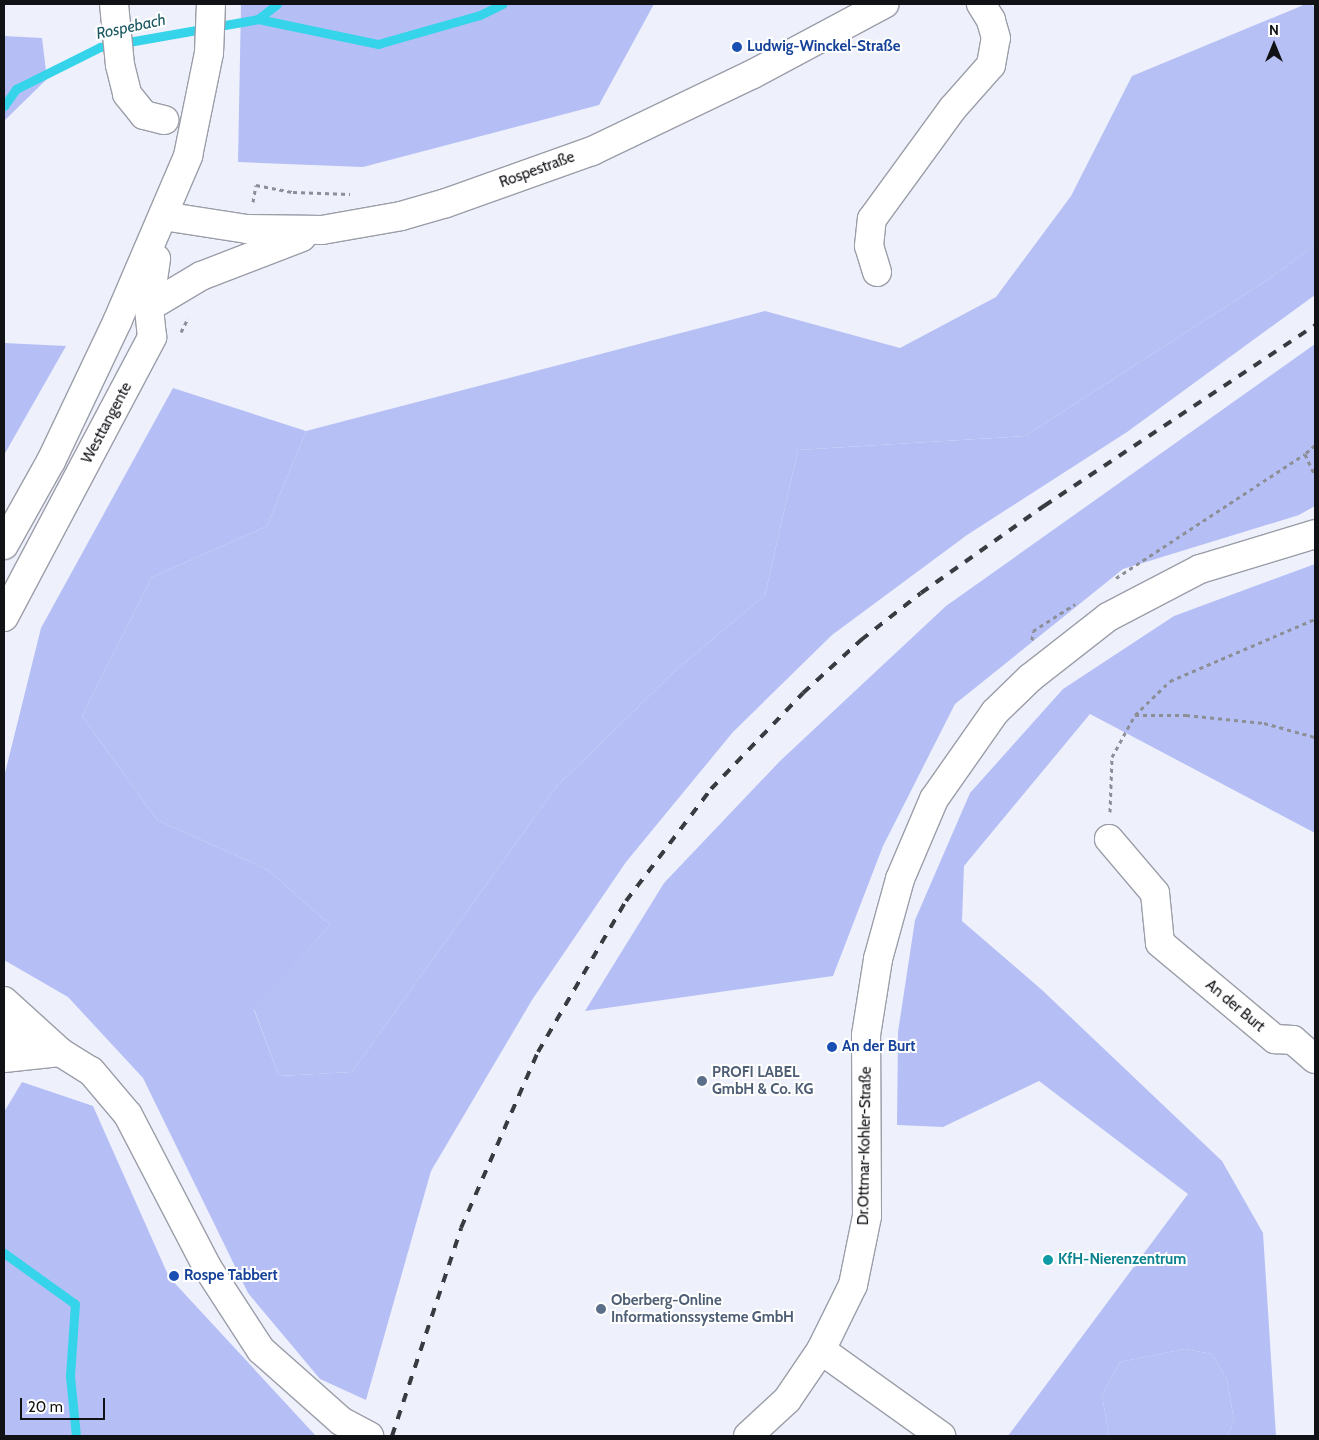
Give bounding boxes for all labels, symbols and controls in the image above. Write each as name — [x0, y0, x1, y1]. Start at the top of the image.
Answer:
water label: Rospebach — [94, 10, 168, 44]
north arrow — [1249, 20, 1299, 70]
text: N — [1269, 21, 1279, 39]
place label: Ludwig-Winckel-Straße — [747, 38, 900, 56]
marker: Ludwig-Winckel-Straße — [731, 41, 743, 53]
street label: Rospestraße — [497, 148, 577, 192]
street label: Westtangente — [78, 379, 136, 467]
street label: An der Burt — [1202, 976, 1268, 1036]
place label: An der Burt — [842, 1038, 915, 1056]
marker: An der Burt — [826, 1041, 838, 1053]
place label: PROFI LABEL GmbH & Co. KG — [712, 1063, 813, 1098]
street label: Dr.Ottmar-Kohler-Straße — [855, 1067, 875, 1225]
marker: PROFI LABEL GmbH & Co. KG — [696, 1075, 708, 1087]
place label: KfH-Nierenzentrum — [1058, 1251, 1186, 1269]
marker: KfH-Nierenzentrum — [1042, 1254, 1054, 1266]
place label: Rospe Tabbert — [184, 1267, 278, 1285]
marker: Rospe Tabbert — [168, 1270, 180, 1282]
place label: Oberberg-Online Informationssysteme GmbH — [611, 1291, 794, 1326]
marker: Oberberg-Online Informationssysteme GmbH — [595, 1303, 607, 1315]
scale bar — [22, 1388, 108, 1420]
text: 20 m — [28, 1398, 63, 1416]

